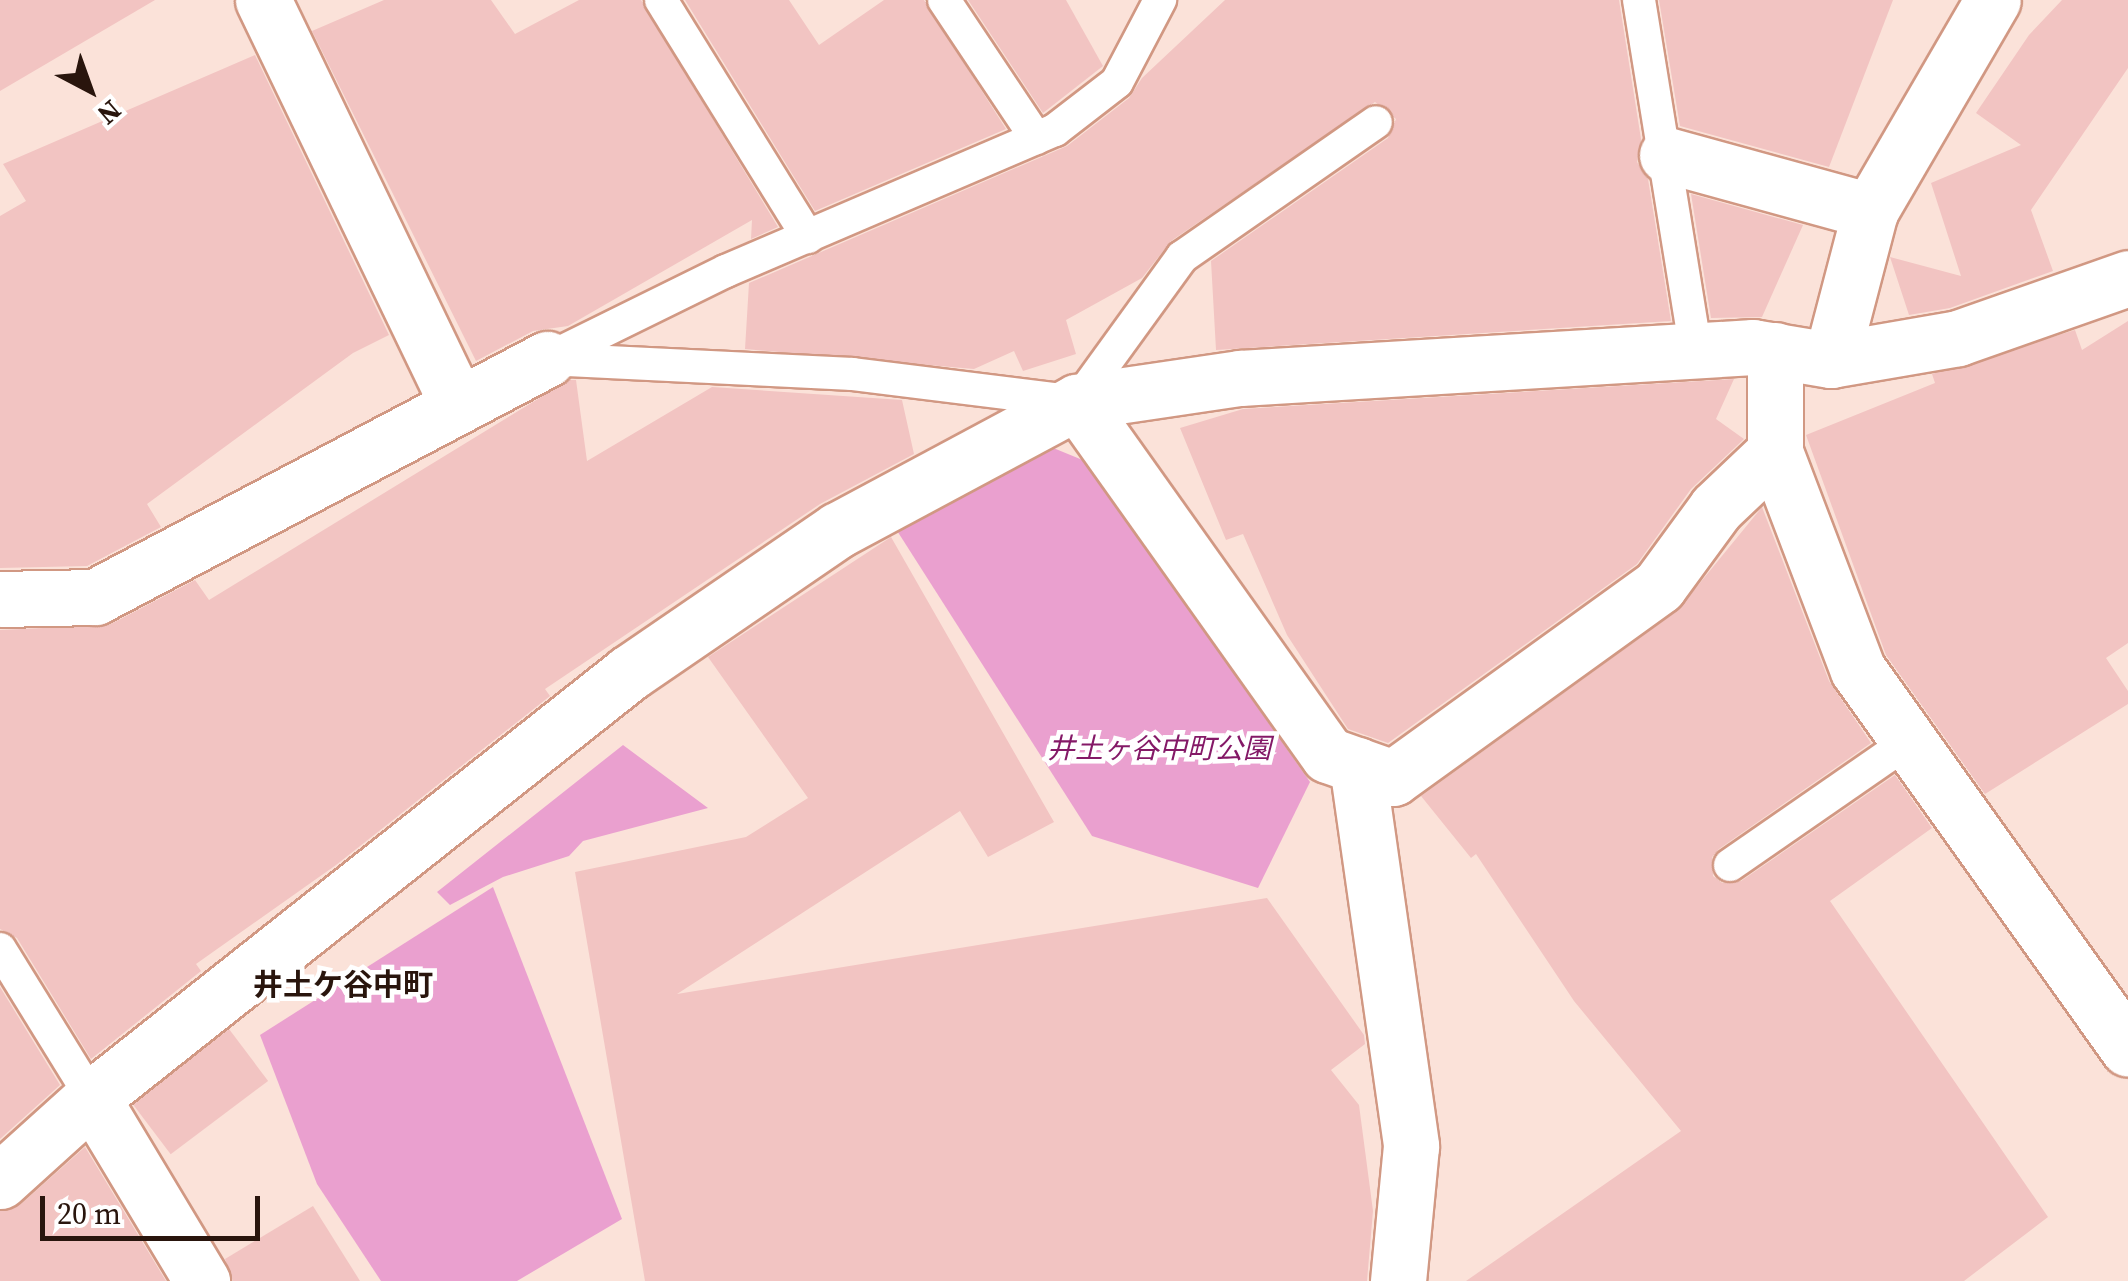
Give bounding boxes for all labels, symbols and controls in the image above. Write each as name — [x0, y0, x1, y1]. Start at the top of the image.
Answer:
north arrow — [40, 40, 140, 140]
text: N — [90, 92, 130, 134]
park label: 井土ヶ谷中町公園 — [1047, 731, 1271, 765]
district label: 井土ケ谷中町 — [253, 967, 433, 1003]
scale bar — [45, 1176, 265, 1238]
text: 20 m — [57, 1193, 121, 1234]

